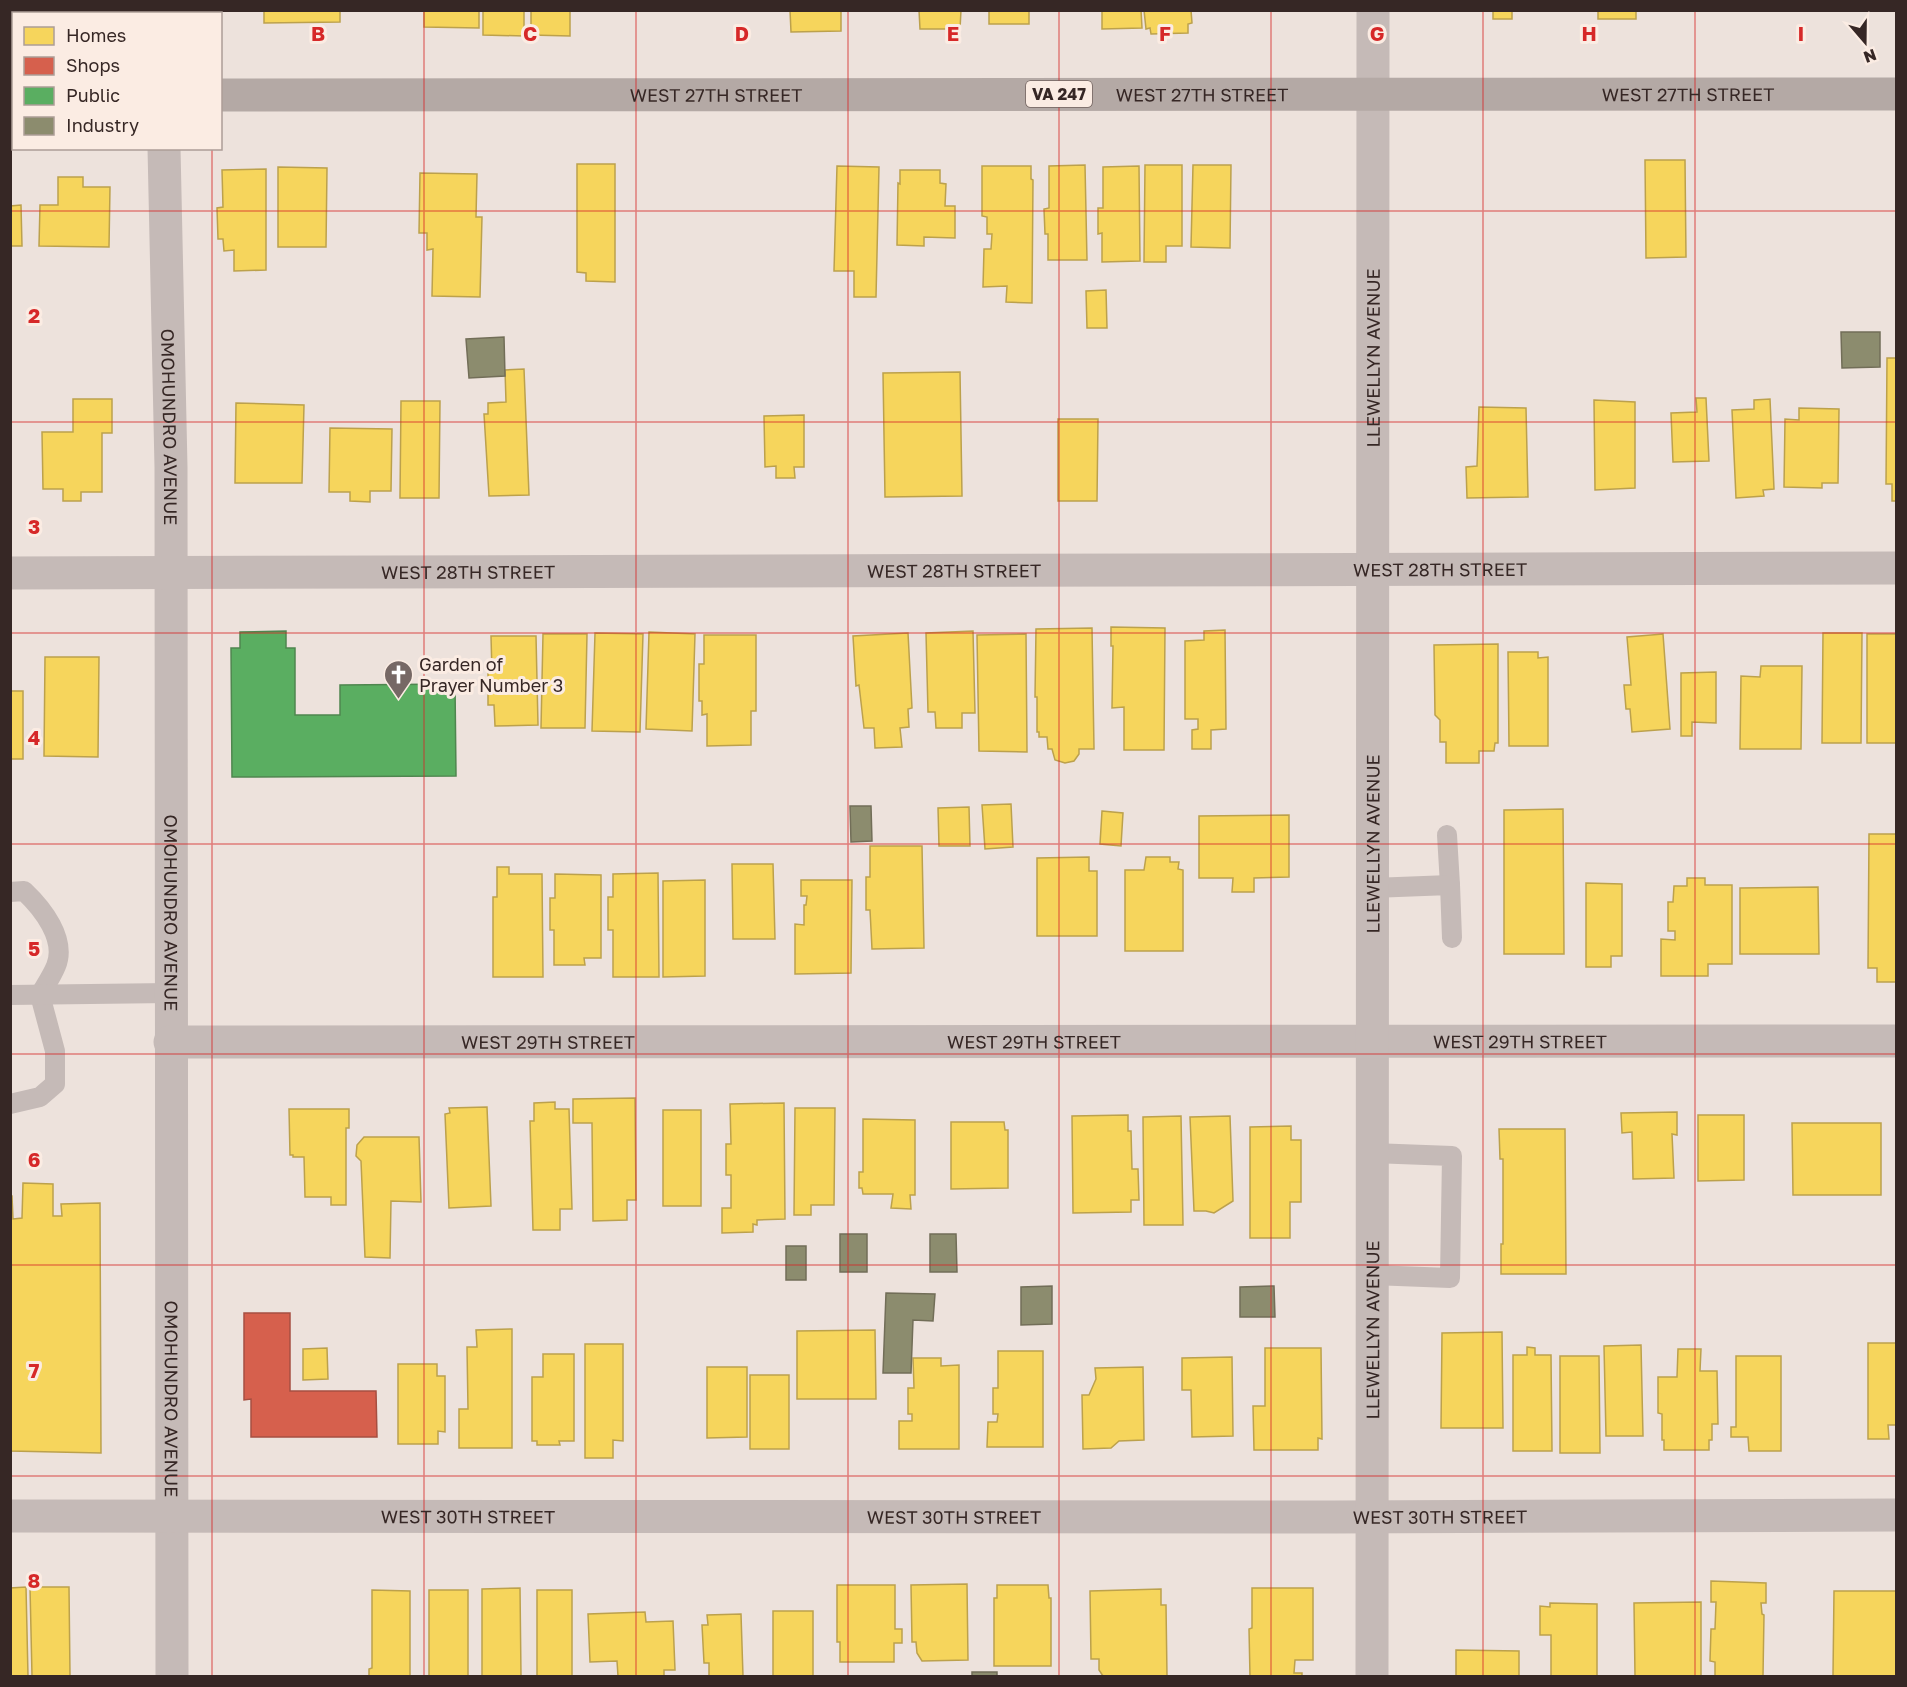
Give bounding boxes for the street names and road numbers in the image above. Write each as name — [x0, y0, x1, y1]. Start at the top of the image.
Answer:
road number: VA 247 — [1026, 81, 1092, 107]
street label: WEST 27TH STREET — [1116, 83, 1288, 105]
street label: WEST 27TH STREET — [1602, 83, 1774, 105]
street label: WEST 27TH STREET — [630, 84, 802, 106]
street label: LLEWELLYN AVENUE — [1362, 268, 1384, 448]
street label: OMOHUNDRO AVENUE — [157, 328, 182, 525]
street label: WEST 28TH STREET — [1353, 558, 1527, 580]
street label: WEST 28TH STREET — [867, 559, 1041, 582]
street label: WEST 28TH STREET — [381, 561, 555, 583]
street label: LLEWELLYN AVENUE — [1361, 754, 1384, 934]
street label: OMOHUNDRO AVENUE — [160, 815, 182, 1011]
street label: WEST 29TH STREET — [947, 1030, 1121, 1053]
street label: WEST 29TH STREET — [1433, 1030, 1607, 1052]
street label: WEST 29TH STREET — [461, 1031, 635, 1053]
street label: LLEWELLYN AVENUE — [1361, 1240, 1383, 1420]
street label: OMOHUNDRO AVENUE — [161, 1301, 183, 1497]
street label: WEST 30TH STREET — [381, 1505, 555, 1527]
street label: WEST 30TH STREET — [1353, 1505, 1527, 1528]
street label: WEST 30TH STREET — [867, 1506, 1041, 1528]

